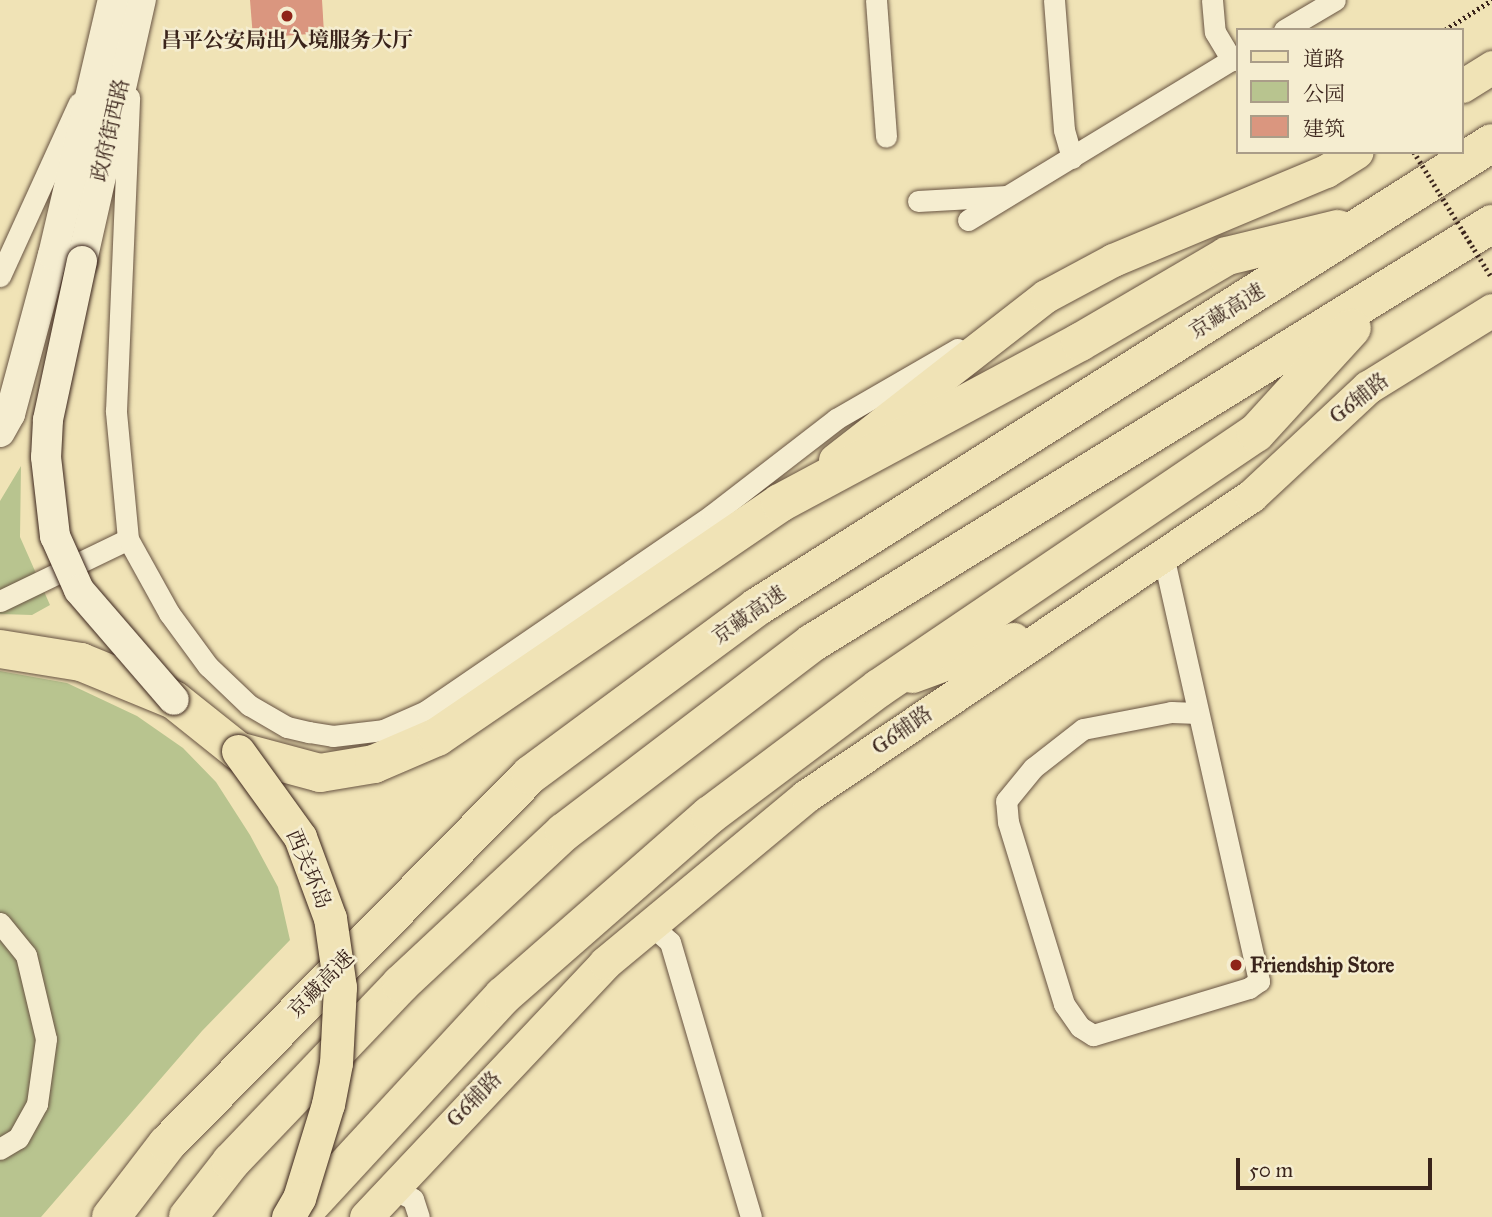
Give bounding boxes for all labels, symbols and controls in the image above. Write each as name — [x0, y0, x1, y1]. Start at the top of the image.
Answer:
marker: 昌平公安局出入境服务大厅 — [279, 8, 295, 24]
place label: 昌平公安局出入境服务大厅 — [161, 27, 413, 53]
legend — [1236, 28, 1464, 154]
text: 道路 — [1303, 46, 1345, 72]
street label: 政府街西路 — [86, 76, 134, 184]
text: 公园 — [1303, 81, 1345, 107]
text: 建筑 — [1303, 116, 1345, 142]
street label: 京藏高速 — [1185, 278, 1269, 344]
street label: G6辅路 — [1324, 367, 1394, 429]
street label: 京藏高速 — [707, 581, 791, 649]
street label: G6辅路 — [867, 700, 937, 760]
street label: 西关环岛 — [281, 825, 337, 913]
street label: 京藏高速 — [283, 945, 359, 1023]
place label: Friendship Store — [1250, 952, 1394, 978]
marker: Friendship Store — [1228, 957, 1244, 973]
street label: G6辅路 — [441, 1066, 507, 1132]
scale bar — [1240, 1144, 1436, 1188]
text: 50 m — [1249, 1157, 1293, 1183]

